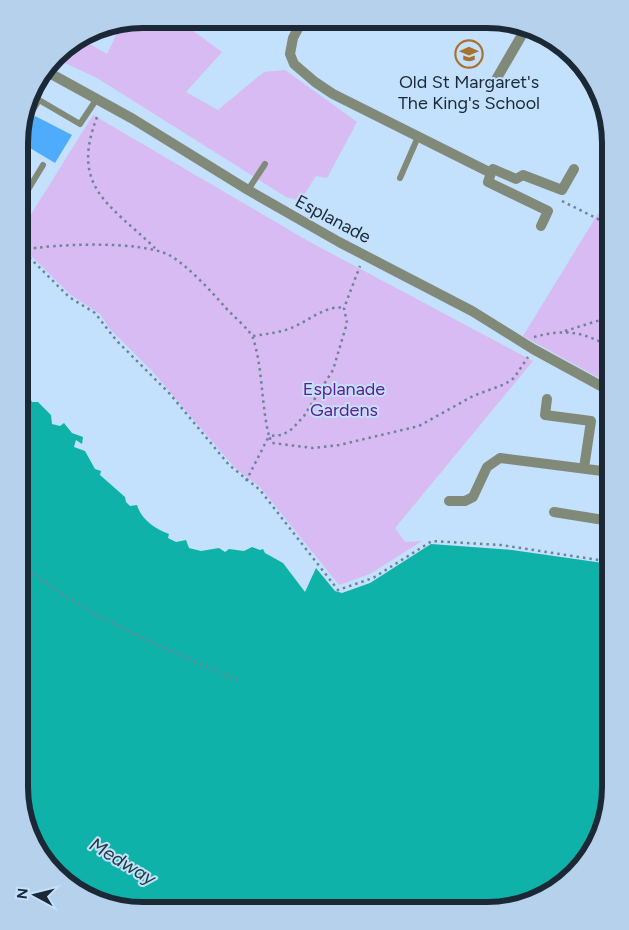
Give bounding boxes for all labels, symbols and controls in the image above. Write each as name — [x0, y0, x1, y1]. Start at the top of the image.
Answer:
school or university icon: Old St Margaret's The King's School — [454, 39, 484, 69]
place label: Old St Margaret's The King's School — [398, 71, 540, 114]
street label: Esplanade — [291, 190, 375, 248]
park label: Esplanade Gardens — [303, 378, 385, 421]
water label: Medway — [85, 833, 161, 891]
north arrow — [10, 870, 60, 920]
text: N — [13, 887, 32, 900]

